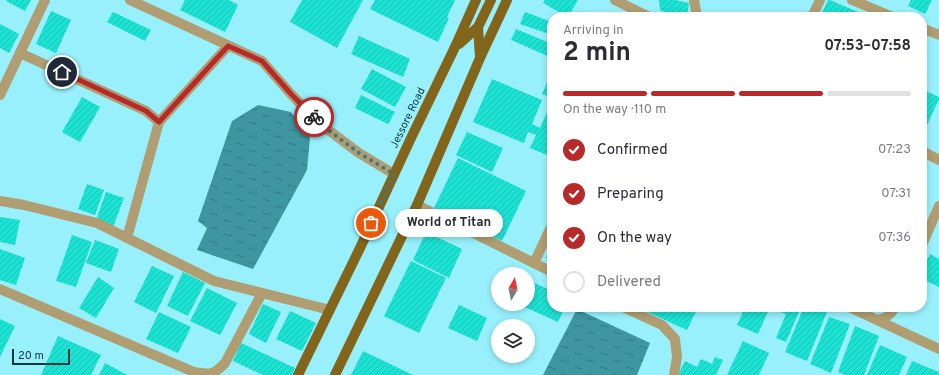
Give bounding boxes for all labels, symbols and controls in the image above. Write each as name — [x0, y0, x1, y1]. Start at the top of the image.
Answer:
text: Arriving in — [563, 23, 624, 39]
text: 2 min — [563, 37, 631, 70]
text: 07:53–07:58 — [824, 37, 911, 56]
pin — [45, 55, 79, 89]
icon: home — [51, 61, 73, 83]
street label: Jessore Road — [387, 85, 429, 151]
courier — [294, 97, 334, 137]
text: On the way · 110 m — [563, 102, 666, 118]
icon: bike — [303, 106, 325, 128]
icon: check — [563, 139, 585, 161]
text: Confirmed — [597, 141, 668, 160]
text: 07:23 — [878, 142, 911, 158]
icon: check — [563, 183, 585, 205]
text: Preparing — [597, 185, 664, 204]
text: 07:31 — [881, 186, 911, 202]
pin — [354, 206, 388, 240]
callout: World of Titan — [395, 209, 503, 237]
icon: bag — [360, 212, 382, 234]
text: World of Titan — [407, 215, 491, 231]
icon: check — [563, 227, 585, 249]
text: On the way — [597, 229, 672, 248]
text: 07:36 — [878, 230, 911, 246]
north arrow — [491, 267, 535, 311]
map controls — [491, 267, 535, 363]
text: Delivered — [597, 273, 661, 292]
button: layers — [491, 319, 535, 363]
scale bar — [12, 347, 70, 366]
text: 20 m — [18, 349, 44, 363]

